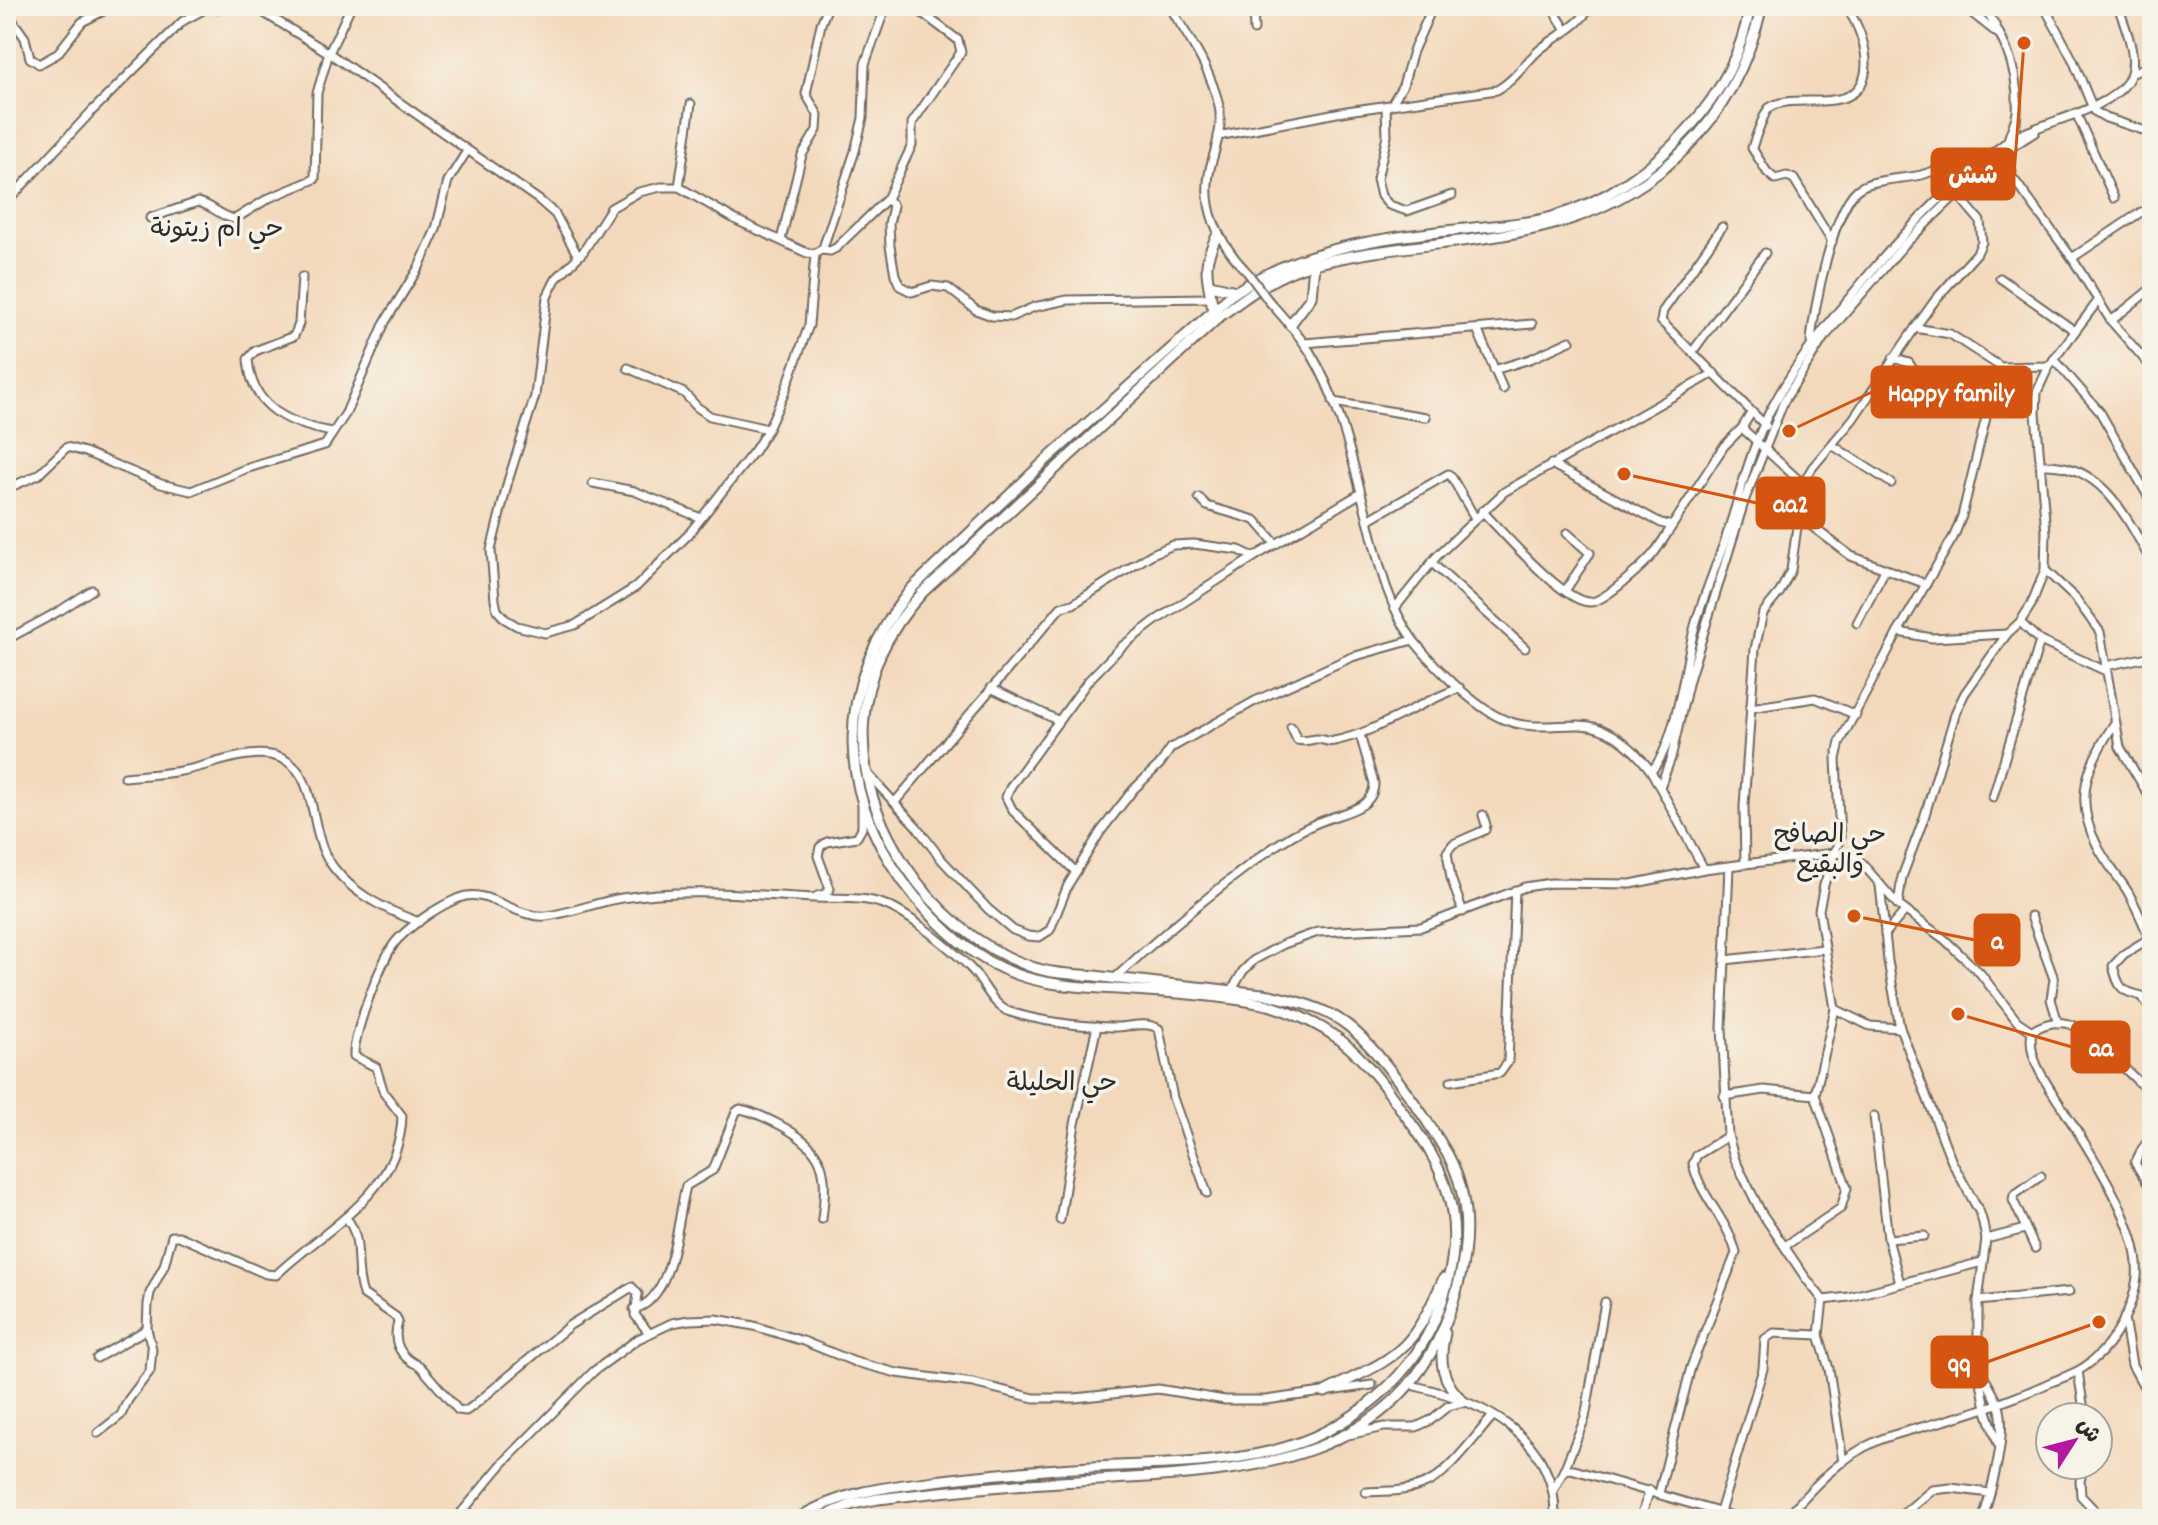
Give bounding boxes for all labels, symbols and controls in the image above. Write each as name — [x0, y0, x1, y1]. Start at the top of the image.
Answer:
callout: شش — [1932, 149, 2014, 199]
text: شش — [1948, 159, 1998, 196]
district label: حي ام زيتونة — [150, 212, 284, 250]
callout: Happy family — [1872, 367, 2031, 417]
text: Happy family — [1888, 377, 2016, 414]
callout: aa2 — [1757, 478, 1824, 528]
text: aa2 — [1773, 488, 1809, 525]
district label: حي الصافح والبقيع — [1774, 818, 1886, 885]
callout: a — [1975, 915, 2019, 965]
text: a — [1991, 925, 2004, 962]
callout: aa — [2072, 1022, 2129, 1072]
text: aa — [2089, 1032, 2114, 1069]
district label: حي الحليلة — [1007, 1066, 1117, 1104]
callout: qq — [1932, 1337, 1987, 1387]
text: qq — [1947, 1347, 1971, 1384]
north arrow — [2034, 1401, 2114, 1481]
text: ش — [2068, 1412, 2107, 1450]

